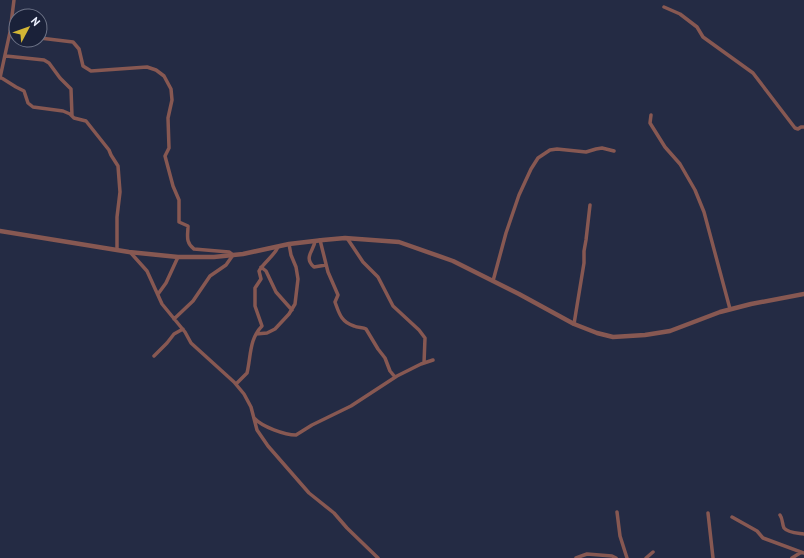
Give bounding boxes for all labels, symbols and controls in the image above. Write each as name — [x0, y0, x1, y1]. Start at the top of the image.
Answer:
north arrow — [8, 8, 48, 48]
text: N — [28, 14, 43, 29]

